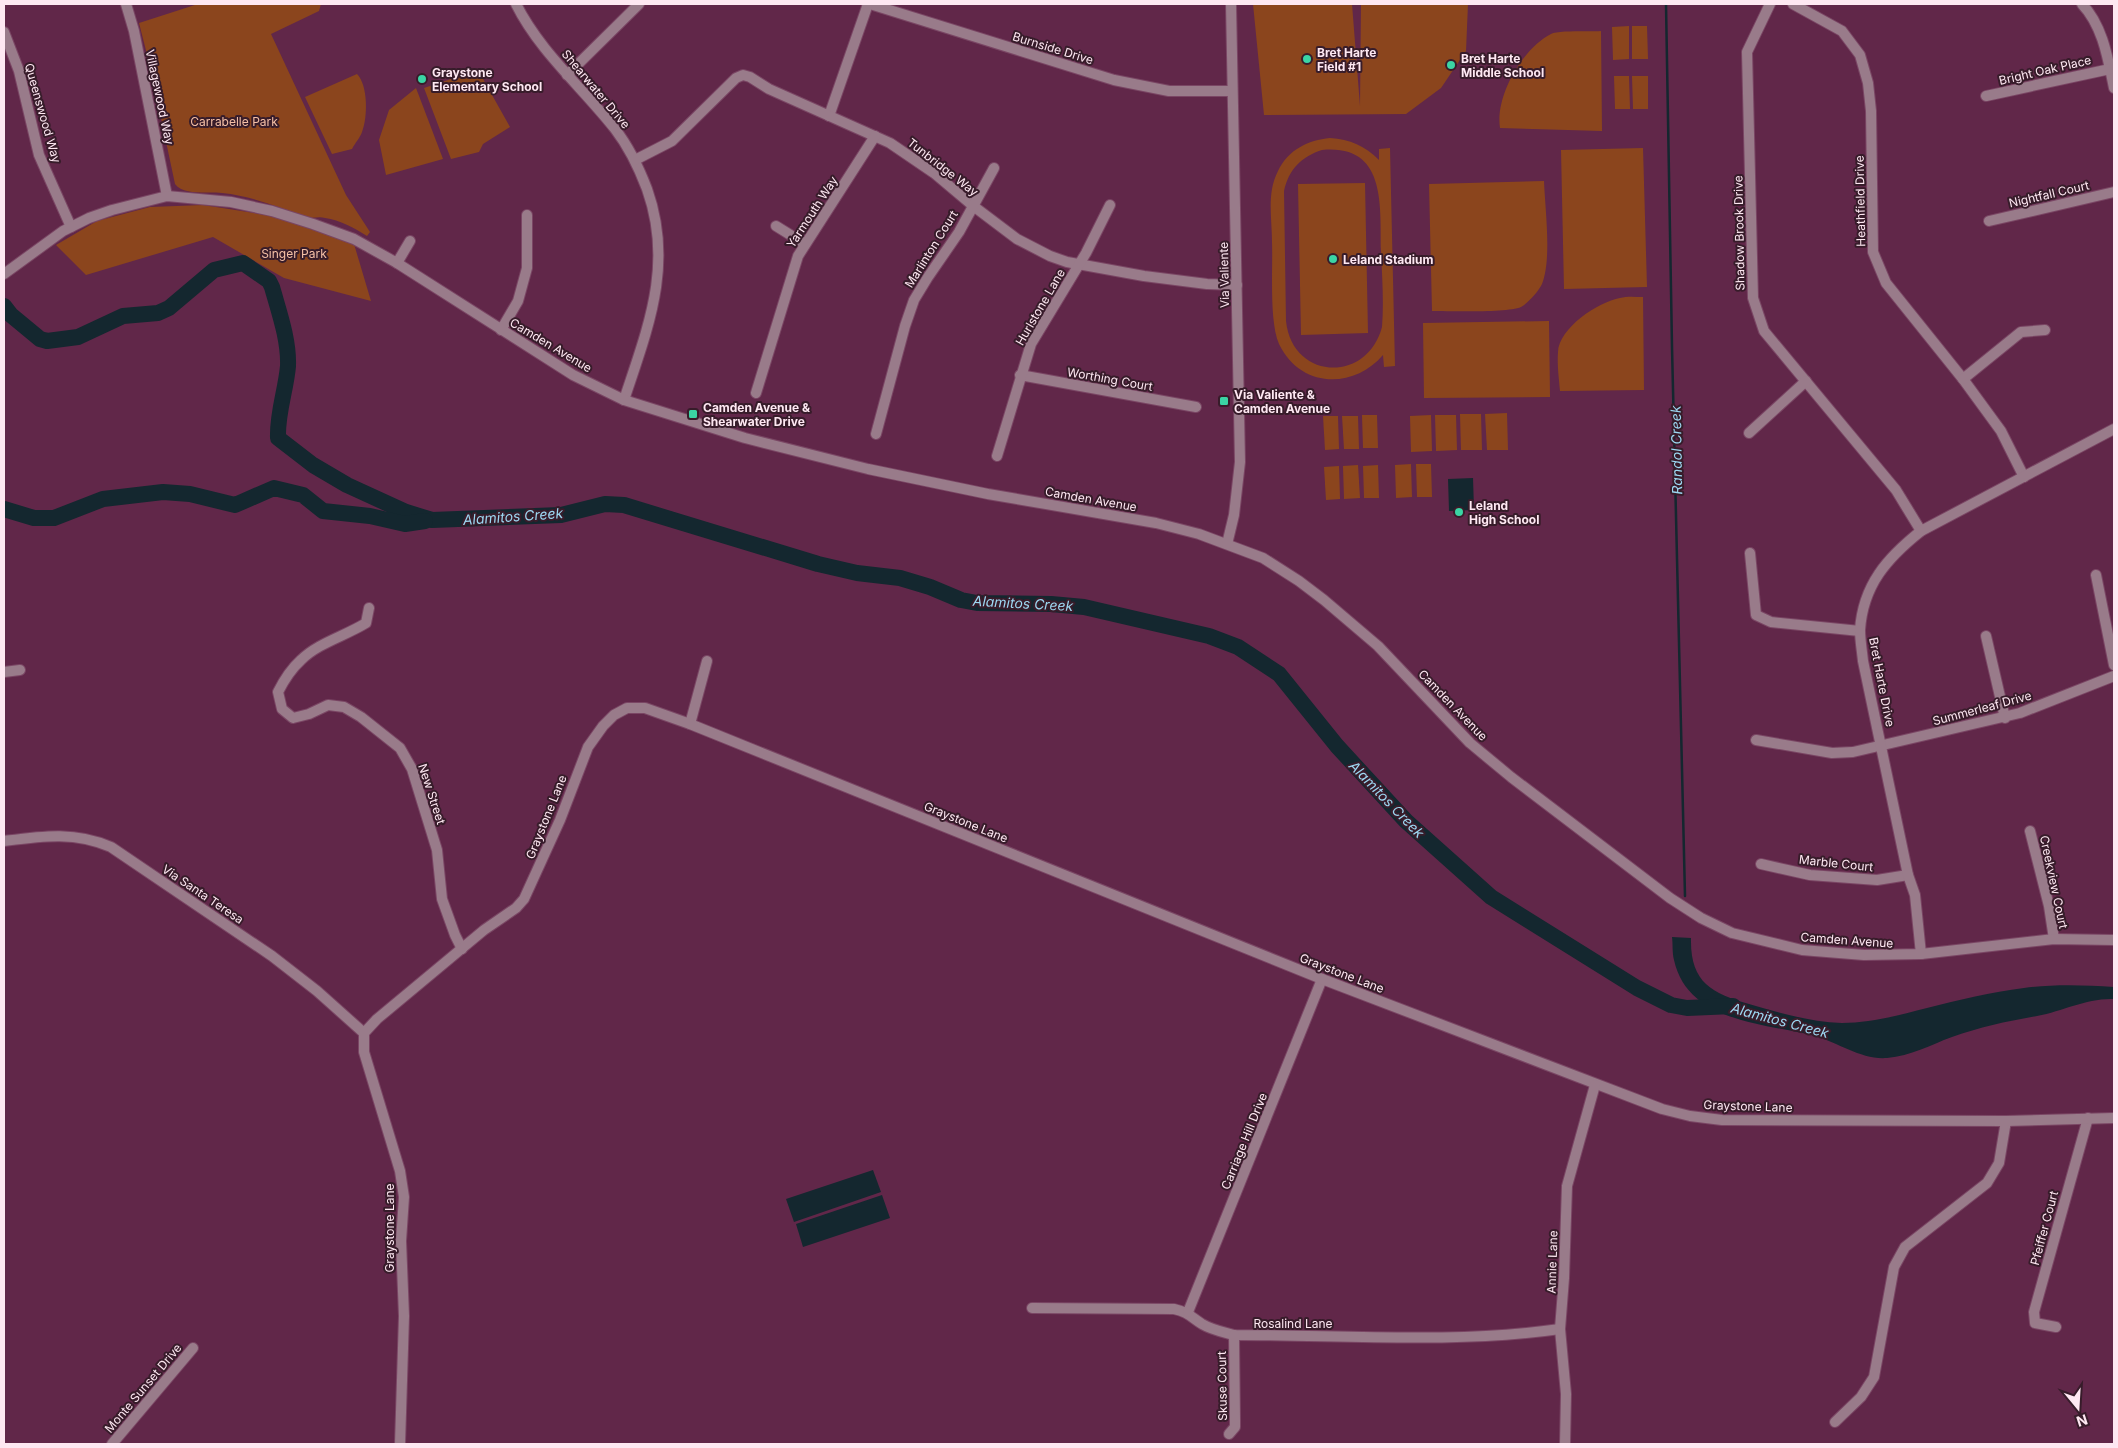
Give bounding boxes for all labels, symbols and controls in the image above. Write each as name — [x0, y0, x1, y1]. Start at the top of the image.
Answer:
street label: Burnside Drive — [1011, 29, 1095, 67]
place label: Bret Harte Field #1 — [1317, 45, 1376, 74]
street label: Shearwater Drive — [559, 47, 633, 131]
street label: Villagewood Way — [143, 48, 177, 146]
place label: Bret Harte Middle School — [1461, 51, 1544, 80]
street label: Bright Oak Place — [1997, 52, 2093, 88]
marker: Bret Harte Field #1 — [1301, 53, 1313, 65]
marker: Bret Harte Middle School — [1445, 59, 1457, 71]
street label: Queenswood Way — [22, 61, 64, 165]
place label: Graystone Elementary School — [432, 65, 542, 94]
marker: Graystone Elementary School — [416, 73, 428, 85]
park label: Carrabelle Park — [190, 114, 278, 129]
street label: Tunbridge Way — [905, 135, 982, 199]
street label: Heathfield Drive — [1852, 155, 1868, 247]
street label: Yarmouth Way — [783, 173, 841, 251]
street label: Shadow Brook Drive — [1730, 175, 1748, 291]
street label: Nightfall Court — [2007, 177, 2091, 211]
street label: Marlinton Court — [901, 208, 961, 290]
street label: Via Valiente — [1216, 242, 1232, 308]
park label: Singer Park — [261, 246, 327, 261]
place label: Leland Stadium — [1343, 252, 1434, 267]
marker: Leland Stadium — [1327, 253, 1339, 265]
street label: Hurlstone Lane — [1012, 266, 1068, 348]
street label: Camden Avenue — [507, 315, 595, 375]
street label: Worthing Court — [1066, 364, 1154, 394]
place label: Via Valiente & Camden Avenue — [1234, 387, 1330, 416]
marker: Via Valiente & Camden Avenue — [1218, 395, 1230, 407]
place label: Camden Avenue & Shearwater Drive — [703, 400, 810, 429]
water label: Randol Creek — [1667, 405, 1685, 495]
marker: Camden Avenue & Shearwater Drive — [687, 408, 699, 420]
street label: Camden Avenue — [1044, 484, 1138, 514]
place label: Leland High School — [1469, 498, 1539, 527]
water label: Alamitos Creek — [461, 504, 564, 528]
marker: Leland High School — [1453, 506, 1465, 518]
water label: Alamitos Creek — [971, 592, 1074, 614]
street label: Bret Harte Drive — [1866, 636, 1898, 728]
street label: Camden Avenue — [1415, 666, 1491, 744]
street label: Summerleaf Drive — [1931, 688, 2033, 728]
water label: Alamitos Creek — [1345, 756, 1428, 841]
street label: New Street — [415, 762, 449, 826]
street label: Graystone Lane — [522, 773, 570, 861]
street label: Graystone Lane — [922, 798, 1010, 846]
street label: Creekview Court — [2037, 834, 2071, 930]
street label: Marble Court — [1798, 852, 1874, 874]
street label: Via Santa Teresa — [159, 861, 247, 927]
street label: Camden Avenue — [1800, 929, 1894, 951]
street label: Graystone Lane — [1298, 950, 1386, 996]
water label: Alamitos Creek — [1728, 999, 1831, 1041]
street label: Carriage Hill Drive — [1218, 1090, 1270, 1192]
street label: Graystone Lane — [1703, 1097, 1793, 1115]
street label: Graystone Lane — [382, 1183, 397, 1273]
street label: Pfeiffer Court — [2027, 1189, 2061, 1267]
street label: Annie Lane — [1543, 1230, 1561, 1294]
street label: Rosalind Lane — [1253, 1316, 1333, 1331]
street label: Monte Sunset Drive — [101, 1340, 185, 1436]
street label: Skuse Court — [1214, 1351, 1230, 1421]
north arrow — [2053, 1383, 2103, 1433]
text: N — [2074, 1411, 2090, 1431]

